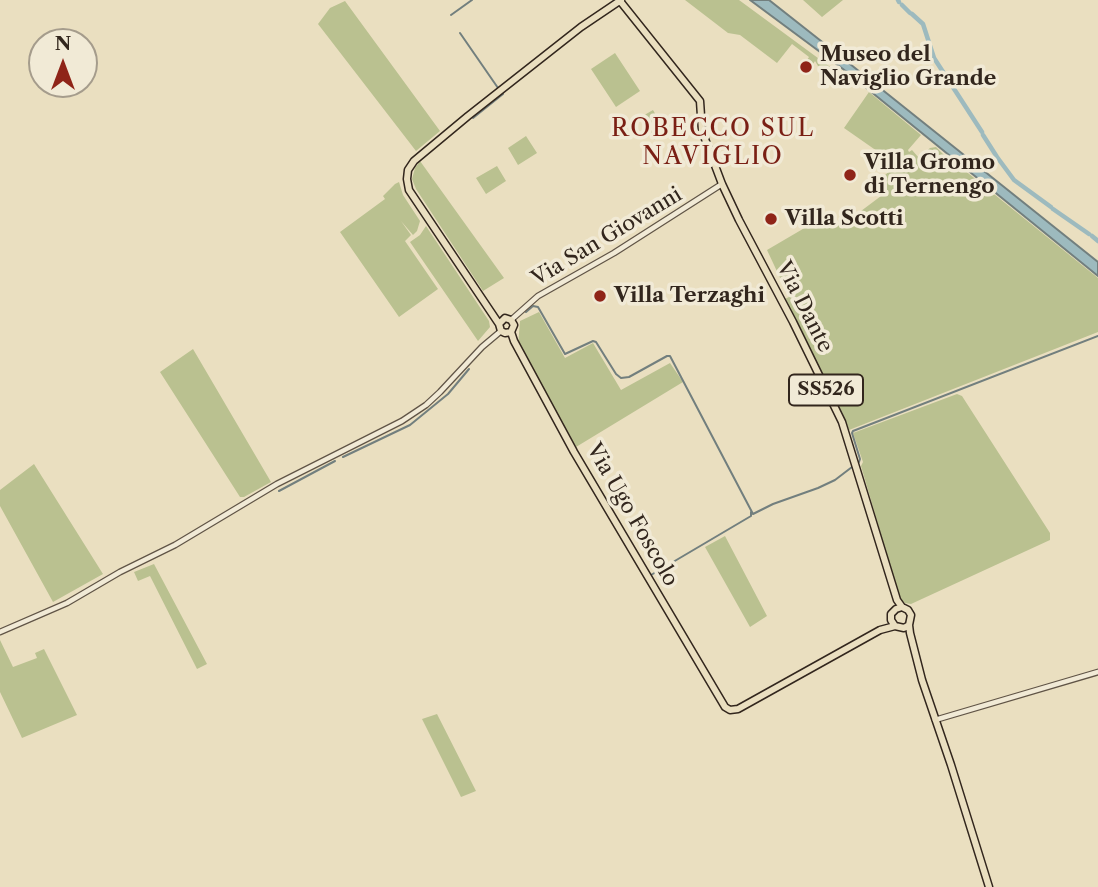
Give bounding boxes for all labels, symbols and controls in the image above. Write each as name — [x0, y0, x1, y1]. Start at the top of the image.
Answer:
north arrow — [28, 28, 98, 98]
text: N — [55, 32, 71, 55]
place label: Museo del Naviglio Grande — [820, 42, 996, 92]
marker: Museo del Naviglio Grande — [798, 59, 814, 75]
district label: ROBECCO SUL NAVIGLIO — [612, 115, 814, 171]
place label: Villa Gromo di Ternengo — [864, 150, 995, 200]
marker: Villa Gromo di Ternengo — [842, 167, 858, 183]
street label: Via San Giovanni — [527, 182, 687, 292]
place label: Villa Scotti — [785, 206, 903, 232]
marker: Villa Scotti — [763, 211, 779, 227]
street label: Via Dante — [770, 257, 838, 357]
place label: Villa Terzaghi — [614, 283, 765, 309]
marker: Villa Terzaghi — [592, 288, 608, 304]
road number: SS526 — [789, 374, 863, 406]
street label: Via Ugo Foscolo — [581, 439, 683, 591]

